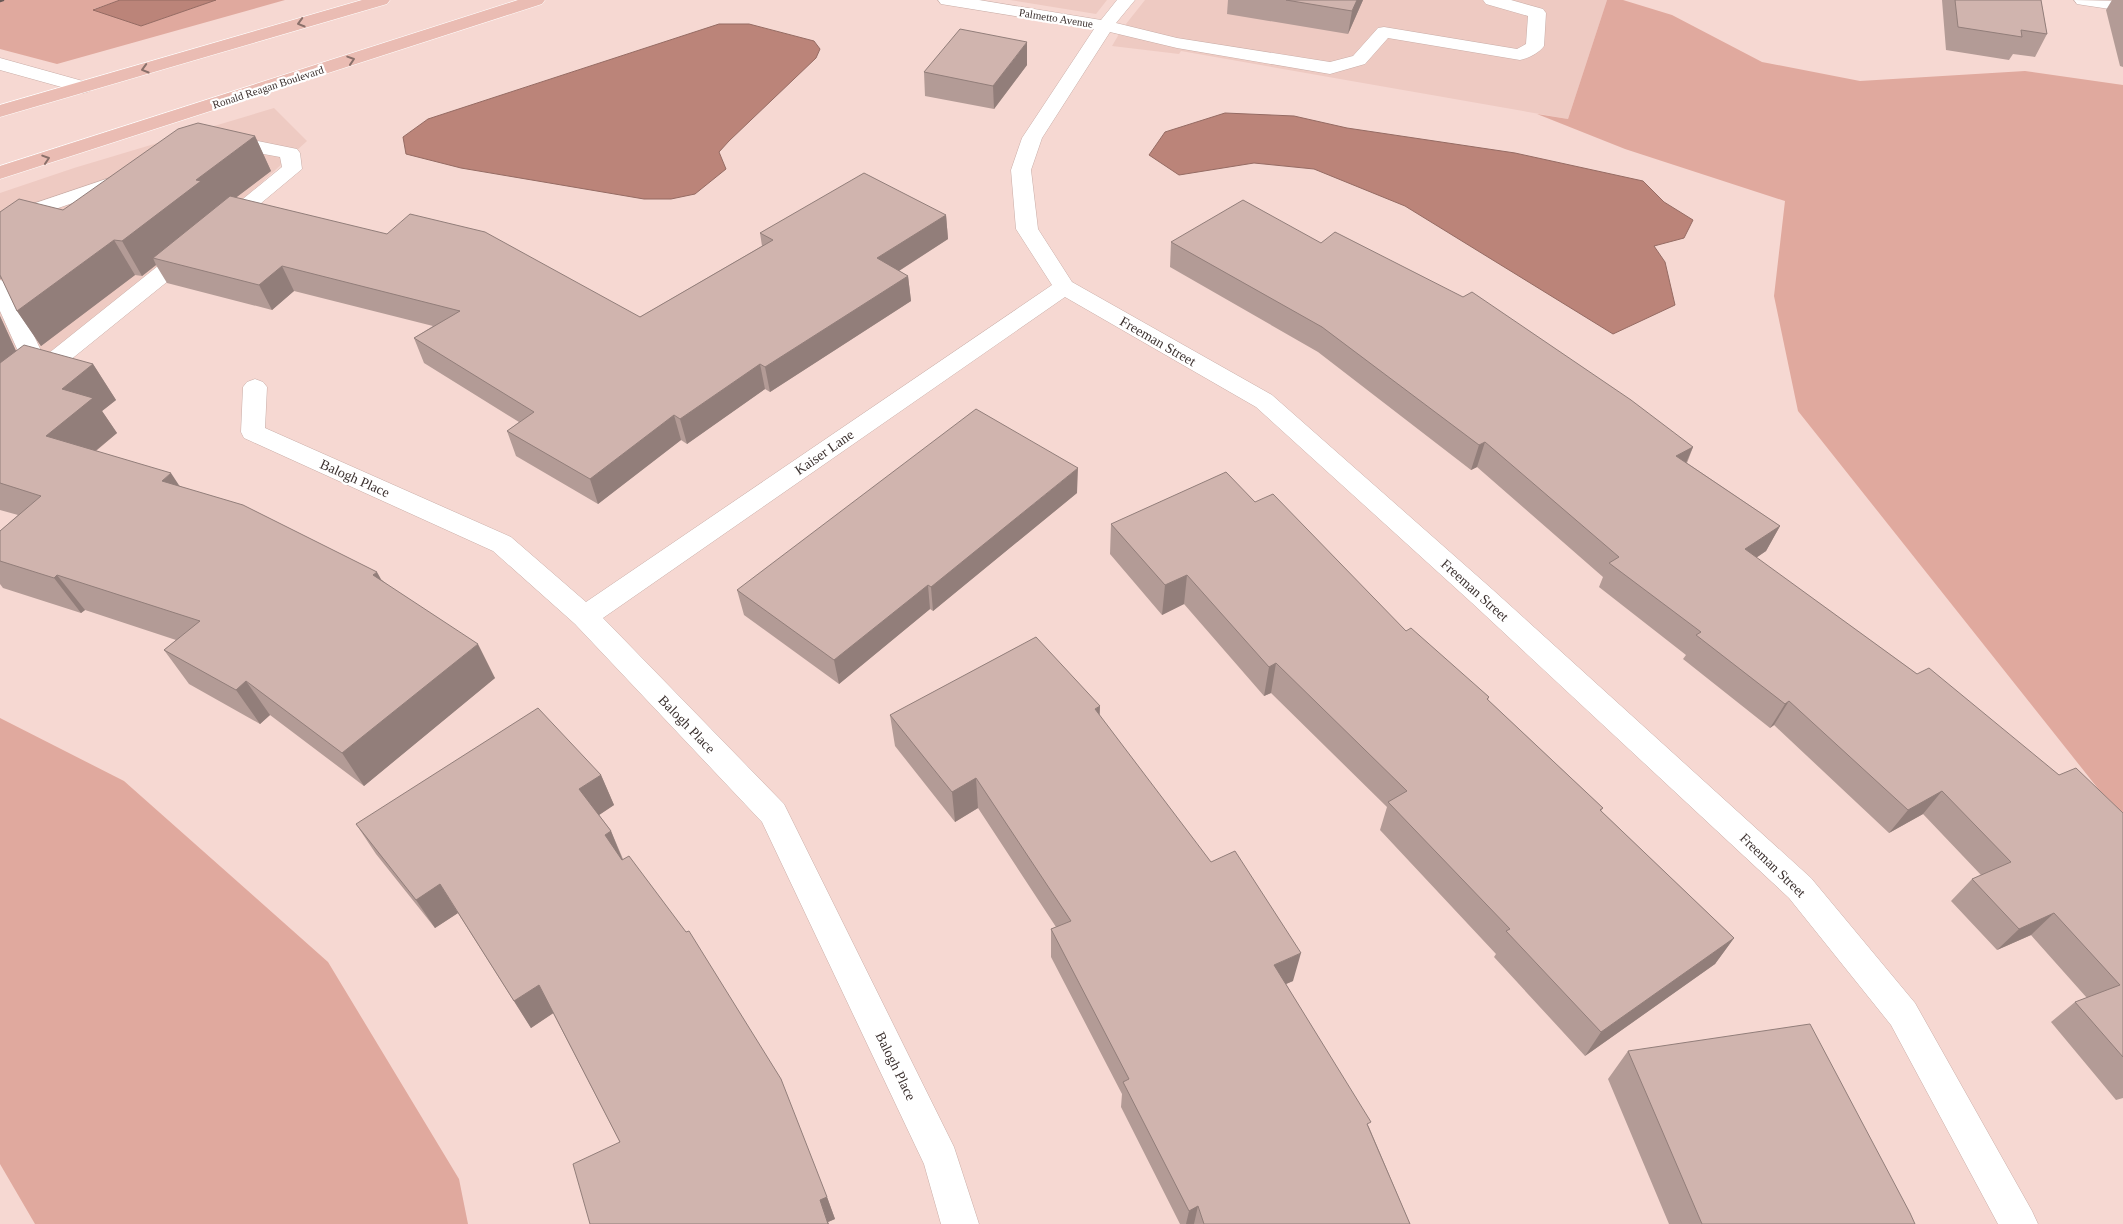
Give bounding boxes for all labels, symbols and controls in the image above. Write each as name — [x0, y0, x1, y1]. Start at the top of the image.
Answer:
street label: Palmetto Avenue — [1018, 6, 1094, 30]
one-way arrow — [297, 18, 305, 28]
one-way arrow — [346, 56, 355, 66]
one-way arrow — [141, 63, 149, 73]
street label: Ronald Reagan Boulevard — [211, 63, 326, 111]
one-way arrow — [42, 154, 50, 164]
street label: Freeman Street — [1117, 314, 1198, 369]
street label: Kaiser Lane — [792, 427, 856, 478]
street label: Balogh Place — [318, 457, 392, 500]
street label: Freeman Street — [1438, 556, 1511, 625]
street label: Balogh Place — [655, 692, 718, 756]
street label: Freeman Street — [1737, 830, 1809, 900]
street label: Balogh Place — [873, 1030, 919, 1103]

